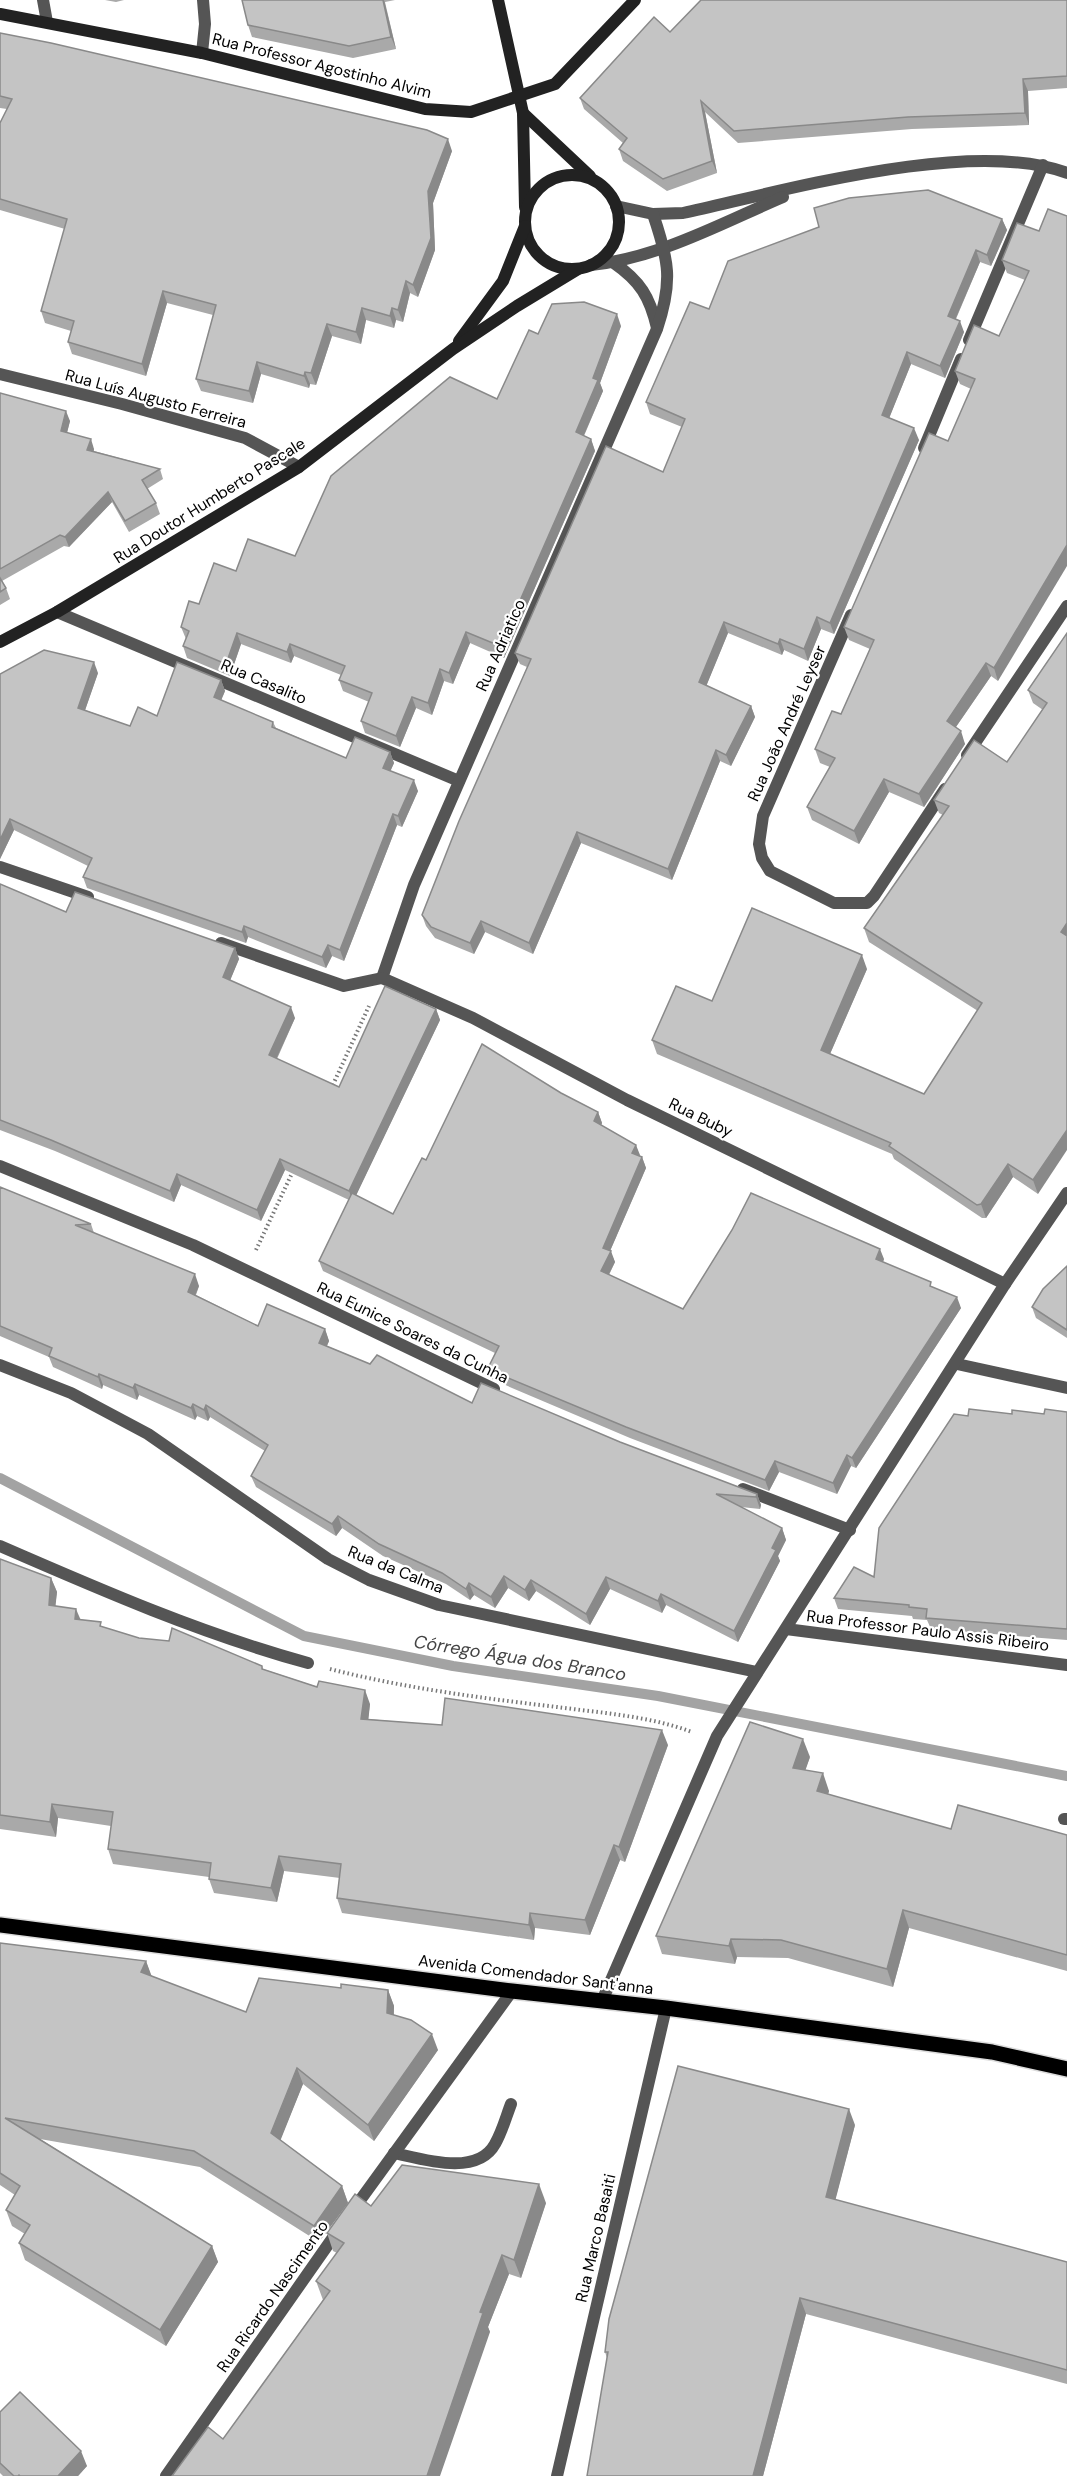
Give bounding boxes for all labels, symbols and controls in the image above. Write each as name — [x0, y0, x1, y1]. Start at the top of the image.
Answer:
street label: Rua Professor Agostinho Alvim — [210, 28, 434, 103]
street label: Rua Luís Augusto Ferreira — [63, 364, 249, 433]
street label: Rua Doutor Humberto Pascale — [109, 433, 309, 568]
street label: Rua Adriatico — [471, 596, 530, 695]
street label: Rua João André Leyser — [743, 642, 830, 805]
street label: Rua Casalito — [218, 654, 310, 709]
street label: Rua Buby — [665, 1093, 736, 1142]
street label: Rua Eunice Soares da Cunha — [314, 1277, 512, 1388]
street label: Rua da Calma — [345, 1541, 447, 1598]
street label: Rua Professor Paulo Assis Ribeiro — [805, 1605, 1050, 1656]
water label: Córrego Água dos Branco — [412, 1629, 628, 1687]
street label: Avenida Comendador Sant'anna — [417, 1950, 655, 1999]
street label: Rua Marco Basaiti — [570, 2172, 620, 2304]
street label: Rua Ricardo Nascimento — [212, 2216, 333, 2376]

